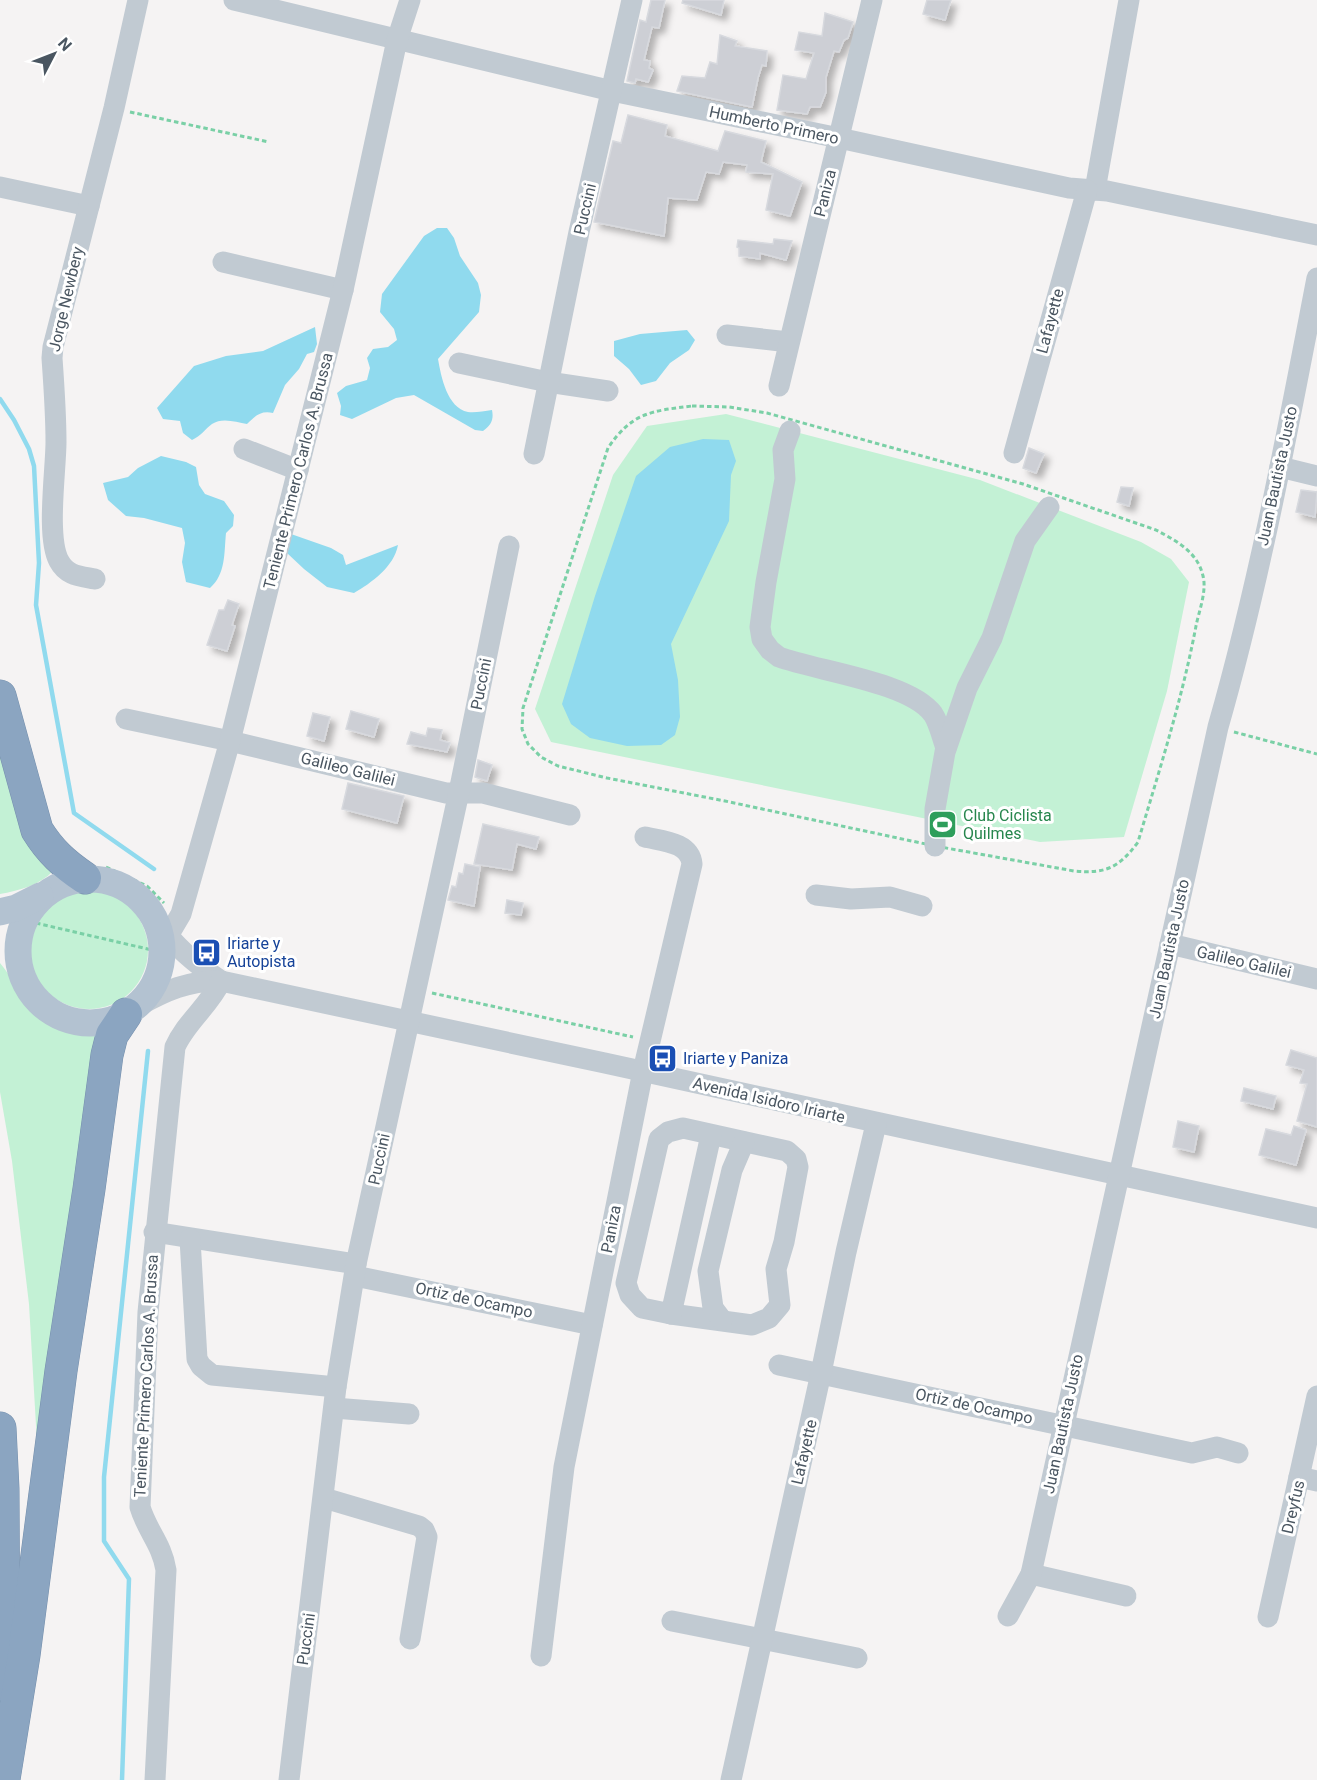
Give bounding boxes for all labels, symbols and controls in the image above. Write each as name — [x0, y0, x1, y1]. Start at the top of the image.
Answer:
north arrow — [24, 24, 84, 84]
text: N — [54, 34, 76, 55]
street label: Humberto Primero — [707, 102, 841, 148]
street label: Paniza — [810, 167, 840, 219]
street label: Puccini — [570, 181, 600, 237]
street label: Jorge Newbery — [45, 244, 87, 353]
street label: Lafayette — [1032, 286, 1068, 356]
street label: Teniente Primero Carlos A. Brussa — [259, 351, 337, 591]
street label: Juan Bautista Justo — [1253, 405, 1301, 547]
street label: Puccini — [467, 657, 495, 711]
street label: Galileo Galilei — [299, 748, 397, 790]
place label: Club Ciclista Quilmes — [963, 806, 1052, 843]
sports icon: Club Ciclista Quilmes — [926, 808, 958, 840]
street label: Juan Bautista Justo — [1145, 878, 1193, 1020]
place label: Iriarte y Autopista — [227, 934, 295, 971]
bus stop icon: Iriarte y Autopista — [190, 936, 222, 968]
street label: Galileo Galilei — [1195, 942, 1293, 982]
bus stop icon: Iriarte y Paniza — [646, 1042, 678, 1074]
place label: Iriarte y Paniza — [683, 1049, 788, 1068]
street label: Avenida Isidoro Iriarte — [691, 1073, 847, 1127]
street label: Puccini — [364, 1131, 394, 1187]
street label: Paniza — [597, 1204, 625, 1254]
street label: Teniente Primero Carlos A. Brussa — [130, 1254, 162, 1498]
street label: Ortiz de Ocampo — [414, 1278, 534, 1322]
street label: Juan Bautista Justo — [1039, 1353, 1087, 1495]
street label: Ortiz de Ocampo — [914, 1384, 1034, 1428]
street label: Lafayette — [787, 1418, 821, 1486]
street label: Dreyfus — [1278, 1478, 1308, 1536]
street label: Puccini — [293, 1612, 319, 1666]

